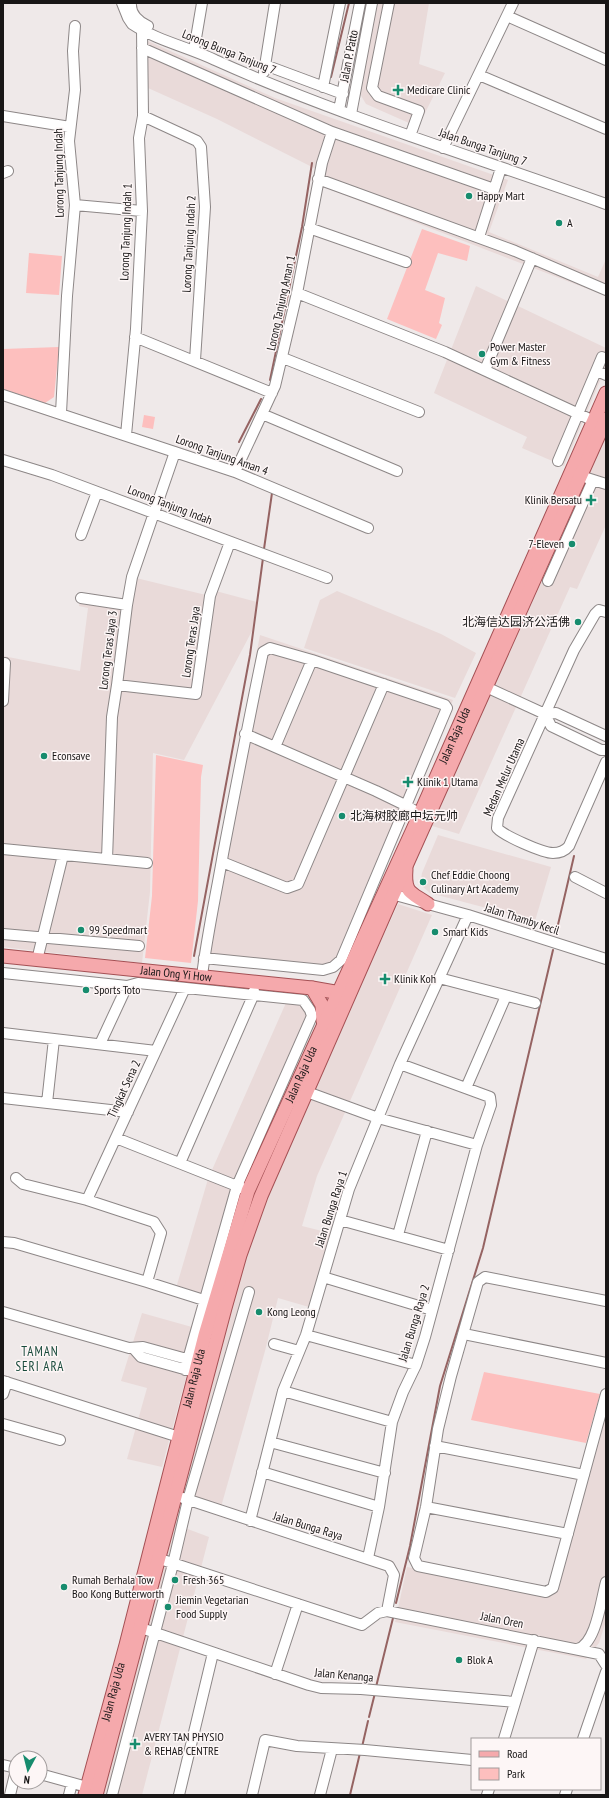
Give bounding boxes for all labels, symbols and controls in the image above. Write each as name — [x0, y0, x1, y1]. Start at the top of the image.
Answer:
street label: Lorong Bunga Tanjung 7 — [180, 26, 278, 77]
street label: Jalan P. Patto — [336, 29, 361, 84]
place label: Medicare Clinic — [407, 82, 471, 97]
marker: Medicare Clinic — [392, 84, 404, 96]
street label: Jalan Bunga Tanjung 7 — [436, 124, 529, 169]
street label: Lorong Tanjung Indah — [50, 128, 67, 218]
street label: Lorong Tanjung Indah 1 — [116, 183, 135, 281]
place label: Happy Mart — [477, 188, 525, 203]
marker: Happy Mart — [464, 191, 474, 201]
street label: Lorong Tanjung Indah 2 — [178, 195, 199, 293]
place label: A — [567, 215, 573, 230]
marker: A — [554, 218, 564, 228]
street label: Lorong Tanjung Aman 1 — [263, 254, 298, 352]
place label: Power Master Gym & Fitness — [490, 339, 550, 368]
marker: Power Master Gym & Fitness — [477, 349, 487, 359]
street label: Lorong Tanjung Aman 4 — [174, 431, 271, 478]
street label: Lorong Tanjung Indah — [126, 482, 215, 528]
place label: Klinik Bersatu — [525, 492, 582, 507]
marker: Klinik Bersatu — [585, 494, 597, 506]
place label: 7-Eleven — [528, 536, 564, 551]
marker: 7-Eleven — [567, 539, 577, 549]
street label: Lorong Teras Jaya — [178, 605, 203, 678]
street label: Lorong Teras Jaya 3 — [95, 610, 120, 690]
place label: 北海信达园济公活佛 — [462, 614, 570, 629]
marker: 北海信达园济公活佛 — [573, 617, 583, 627]
street label: Jalan Raja Uda — [435, 705, 473, 767]
street label: Medan Melur Utama — [480, 735, 528, 818]
place label: Econsave — [52, 748, 90, 763]
marker: Econsave — [39, 751, 49, 761]
place label: Klinik 1 Utama — [417, 774, 478, 789]
marker: Klinik 1 Utama — [402, 776, 414, 788]
place label: 北海树胶廊中坛元帅 — [350, 808, 458, 823]
marker: 北海树胶廊中坛元帅 — [337, 811, 347, 821]
place label: Chef Eddie Choong Culinary Art Academy — [431, 867, 519, 896]
marker: Chef Eddie Choong Culinary Art Academy — [418, 877, 428, 887]
street label: Jalan Thamby Kecil — [482, 899, 562, 938]
place label: 99 Speedmart — [89, 922, 148, 937]
place label: Smart Kids — [443, 924, 488, 939]
marker: 99 Speedmart — [76, 925, 86, 935]
marker: Smart Kids — [430, 927, 440, 937]
street label: Jalan Ong Yi How — [139, 962, 213, 985]
place label: Klinik Koh — [394, 971, 436, 986]
marker: Klinik Koh — [379, 973, 391, 985]
place label: Sports Toto — [94, 982, 140, 997]
marker: Sports Toto — [81, 985, 91, 995]
street label: Jalan Raja Uda — [281, 1043, 320, 1105]
street label: Tingkat Sena 2 — [104, 1058, 143, 1120]
street label: Jalan Bunga Raya 1 — [311, 1169, 350, 1250]
street label: Jalan Bunga Raya 2 — [394, 1283, 432, 1364]
place label: Kong Leong — [267, 1304, 316, 1319]
marker: Kong Leong — [254, 1307, 264, 1317]
district label: TAMAN SERI ARA — [15, 1343, 65, 1375]
street label: Jalan Raja Uda — [179, 1347, 208, 1410]
street label: Jalan Bunga Raya — [271, 1508, 345, 1543]
place label: Rumah Berhala Tow Boo Kong Butterworth — [72, 1572, 164, 1601]
place label: Fresh 365 — [183, 1572, 224, 1587]
marker: Fresh 365 — [170, 1575, 180, 1585]
marker: Rumah Berhala Tow Boo Kong Butterworth — [59, 1582, 69, 1592]
place label: Jiemin Vegetarian Food Supply — [175, 1592, 248, 1621]
marker: Jiemin Vegetarian Food Supply — [163, 1602, 173, 1612]
street label: Jalan Oren — [478, 1608, 525, 1631]
place label: Blok A — [467, 1652, 493, 1667]
marker: Blok A — [454, 1655, 464, 1665]
street label: Jalan Raja Uda — [97, 1661, 128, 1724]
street label: Jalan Kenanga — [313, 1664, 374, 1685]
place label: AVERY TAN PHYSIO & REHAB CENTRE — [144, 1729, 224, 1758]
marker: AVERY TAN PHYSIO & REHAB CENTRE — [129, 1738, 141, 1750]
legend — [471, 1738, 601, 1790]
text: Road — [507, 1746, 527, 1761]
north arrow — [8, 1750, 48, 1790]
text: Park — [507, 1766, 525, 1781]
text: N — [23, 1773, 31, 1787]

